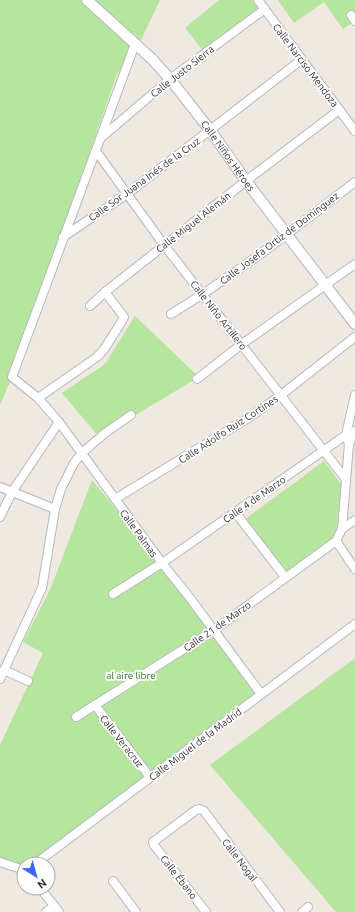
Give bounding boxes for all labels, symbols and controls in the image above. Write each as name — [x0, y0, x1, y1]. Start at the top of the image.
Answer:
street label: Calle Narciso Mendoza — [271, 22, 340, 109]
street label: Calle Justo Sierra — [148, 43, 216, 100]
street label: Calle Niños Héroes — [199, 119, 257, 194]
street label: Calle Sor Juana Inés de la Cruz — [87, 135, 202, 223]
street label: Calle Miguel Alemán — [154, 190, 233, 255]
street label: Calle Josefa Ortiz de Domínguez — [218, 190, 341, 287]
street label: Calle Niño Artillero — [188, 279, 249, 352]
street label: Calle Adolfo Ruiz Cortines — [177, 393, 280, 466]
street label: Calle 4 de Marzo — [221, 474, 288, 525]
street label: Calle Palmas — [118, 507, 160, 559]
street label: Calle 21 de Marzo — [182, 599, 253, 654]
park label: al aire libre — [106, 670, 156, 681]
street label: Calle Miguel de la Madrid — [147, 706, 244, 783]
street label: Calle Veracruz — [98, 713, 146, 770]
street label: Calle Nogal — [220, 837, 260, 884]
street label: Calle Ébano — [158, 853, 200, 901]
north arrow — [16, 856, 56, 896]
text: N — [35, 877, 49, 891]

